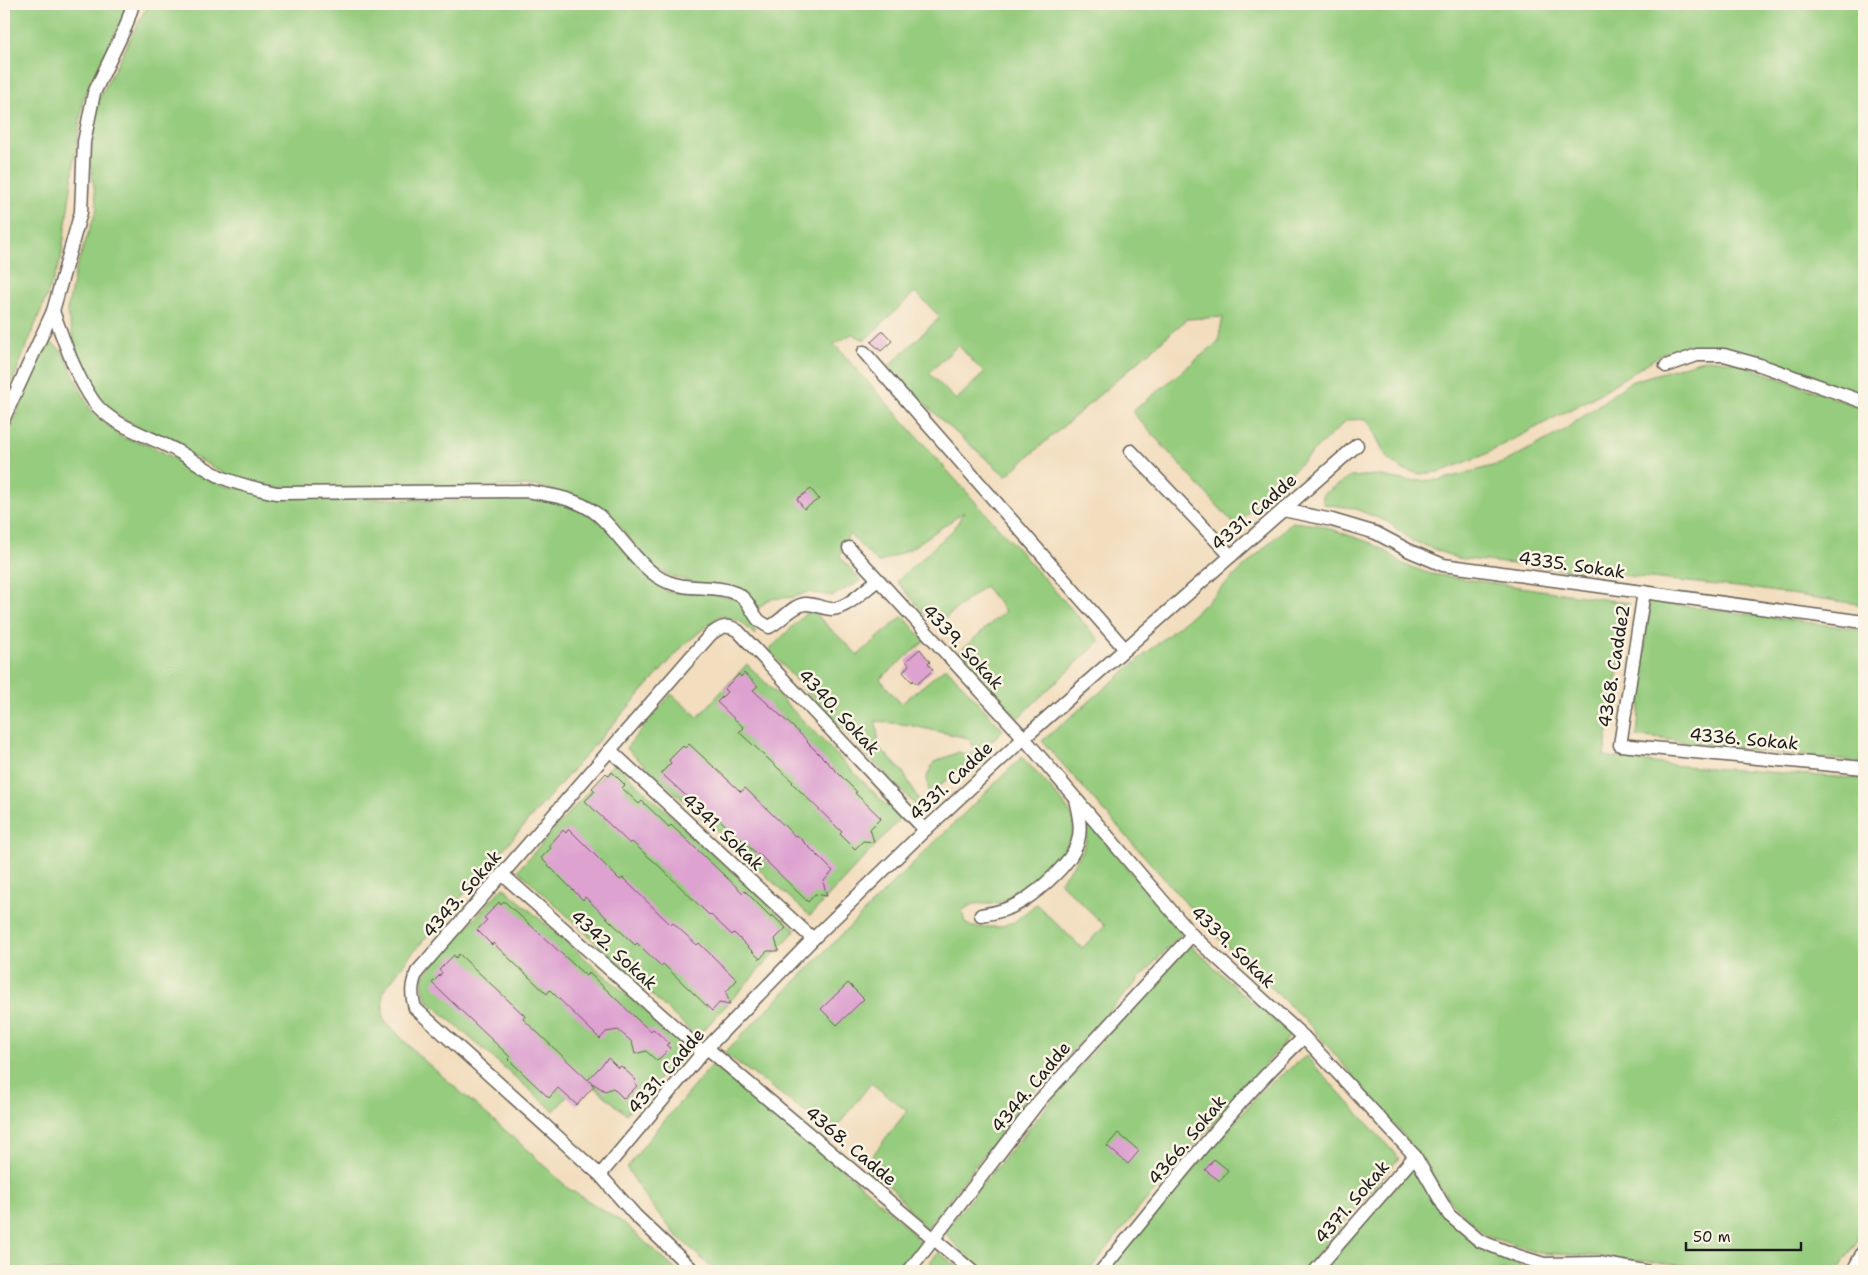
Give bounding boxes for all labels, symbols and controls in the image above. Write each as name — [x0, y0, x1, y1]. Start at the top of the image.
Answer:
street label: 4331. Cadde — [1206, 468, 1302, 556]
street label: 4335. Sokak — [1517, 546, 1627, 584]
street label: 4339. Sokak — [917, 599, 1009, 695]
street label: 4368. Cadde2 — [1592, 603, 1636, 729]
street label: 4340. Sokak — [793, 664, 885, 760]
street label: 4336. Sokak — [1688, 722, 1800, 756]
street label: 4331. Cadde — [904, 736, 998, 826]
street label: 4341. Sokak — [677, 788, 769, 876]
street label: 4343. Sokak — [417, 845, 507, 943]
street label: 4339. Sokak — [1185, 901, 1281, 993]
street label: 4342. Sokak — [565, 905, 663, 995]
street label: 4331. Cadde — [622, 1023, 710, 1119]
street label: 4344. Cadde — [986, 1036, 1076, 1138]
street label: 4366. Sokak — [1142, 1090, 1232, 1190]
street label: 4368. Cadde — [800, 1101, 902, 1191]
street label: 4371. Sokak — [1309, 1155, 1395, 1249]
scale bar — [1686, 1220, 1800, 1252]
text: 50 m — [1693, 1227, 1731, 1247]

